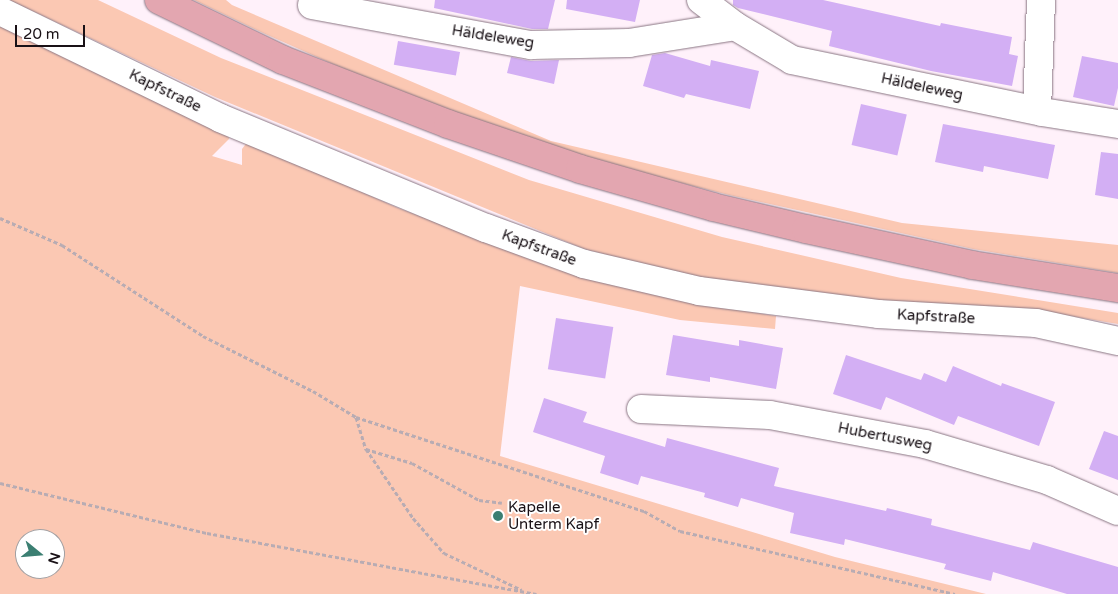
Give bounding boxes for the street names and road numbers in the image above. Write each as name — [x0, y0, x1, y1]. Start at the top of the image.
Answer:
street label: Häldeleweg — [450, 22, 536, 52]
street label: Kapfstraße — [126, 66, 204, 116]
street label: Häldeleweg — [879, 70, 965, 104]
street label: Kapfstraße — [499, 226, 579, 270]
street label: Kapfstraße — [896, 306, 976, 328]
street label: Hubertusweg — [836, 419, 934, 455]

